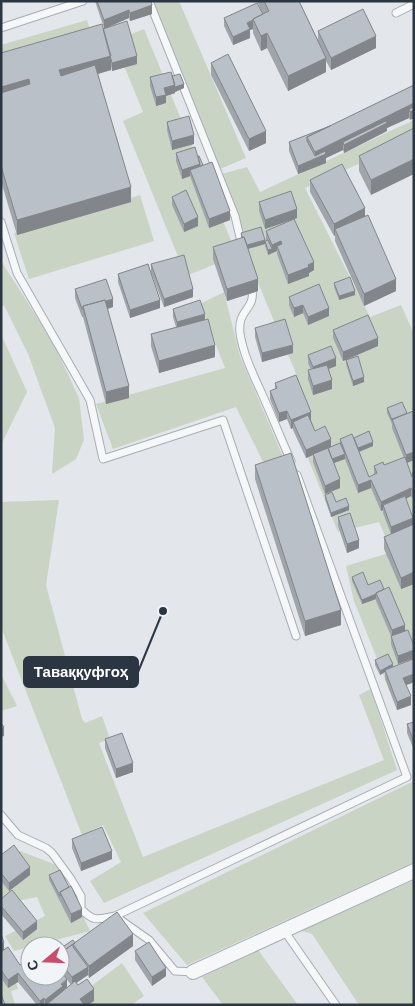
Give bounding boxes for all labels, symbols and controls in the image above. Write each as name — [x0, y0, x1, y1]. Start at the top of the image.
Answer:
callout: Таваққуфгоҳ — [24, 657, 138, 687]
text: Таваққуфгоҳ — [34, 663, 129, 680]
north arrow — [20, 936, 70, 986]
text: С — [23, 958, 42, 973]

